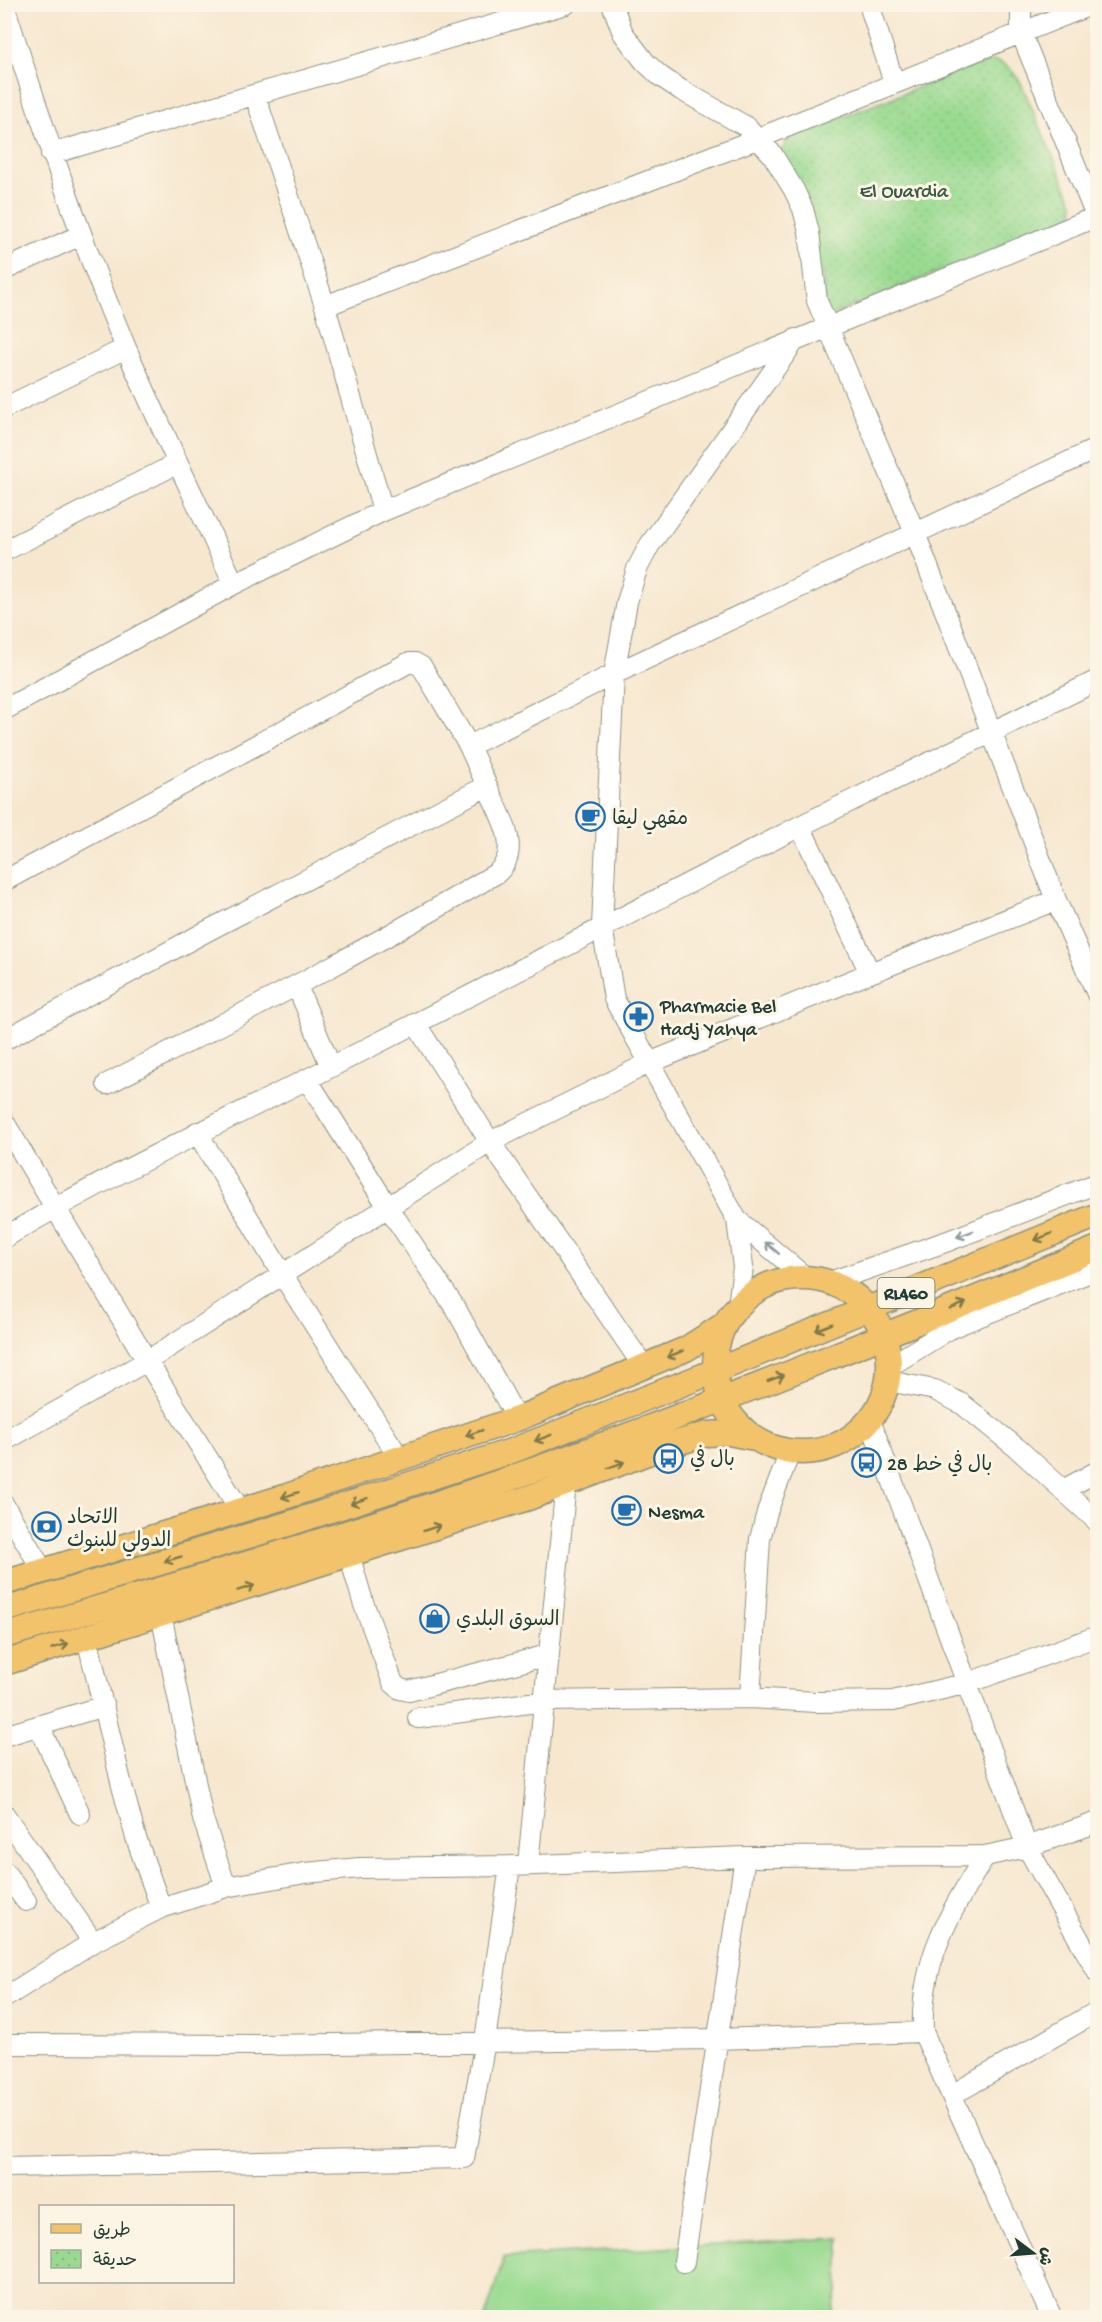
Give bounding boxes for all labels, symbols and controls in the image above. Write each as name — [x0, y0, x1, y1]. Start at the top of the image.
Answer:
park label: El Ouardia — [860, 182, 949, 205]
cafe icon: مقهي ليقا — [575, 801, 607, 833]
place label: مقهي ليقا — [612, 808, 688, 835]
place label: Pharmacie Bel Hadj Yahya — [659, 997, 776, 1043]
pharmacy icon: Pharmacie Bel Hadj Yahya — [623, 1000, 655, 1032]
one-way arrow — [956, 1229, 974, 1240]
one-way arrow — [1035, 1232, 1053, 1243]
one-way arrow — [765, 1242, 781, 1255]
road number: RL460 — [878, 1278, 934, 1308]
one-way arrow — [948, 1300, 966, 1311]
one-way arrow — [815, 1322, 834, 1333]
one-way arrow — [666, 1349, 685, 1360]
one-way arrow — [767, 1372, 785, 1383]
one-way arrow — [465, 1429, 484, 1440]
one-way arrow — [535, 1433, 553, 1444]
bus stop icon: بال في — [653, 1442, 685, 1474]
place label: بال في — [690, 1445, 735, 1473]
bus stop icon: بال في خط 28 — [850, 1447, 882, 1479]
place label: بال في خط 28 — [887, 1450, 992, 1478]
one-way arrow — [607, 1458, 625, 1469]
one-way arrow — [281, 1491, 299, 1502]
cafe icon: Nesma — [611, 1495, 643, 1527]
one-way arrow — [350, 1496, 369, 1507]
place label: Nesma — [648, 1503, 705, 1526]
place label: الاتحاد الدولي للبنوك — [67, 1507, 171, 1557]
bank icon: الاتحاد الدولي للبنوك — [30, 1511, 62, 1543]
one-way arrow — [422, 1522, 441, 1533]
one-way arrow — [164, 1554, 183, 1565]
one-way arrow — [236, 1581, 255, 1592]
shop icon: السوق البلدي — [419, 1602, 451, 1634]
place label: السوق البلدي — [456, 1609, 560, 1633]
one-way arrow — [51, 1640, 70, 1651]
legend — [39, 2205, 234, 2283]
text: طريق — [93, 2221, 131, 2242]
north arrow — [1003, 2223, 1063, 2283]
text: ش — [1032, 2245, 1056, 2267]
text: حديقة — [93, 2251, 137, 2272]

